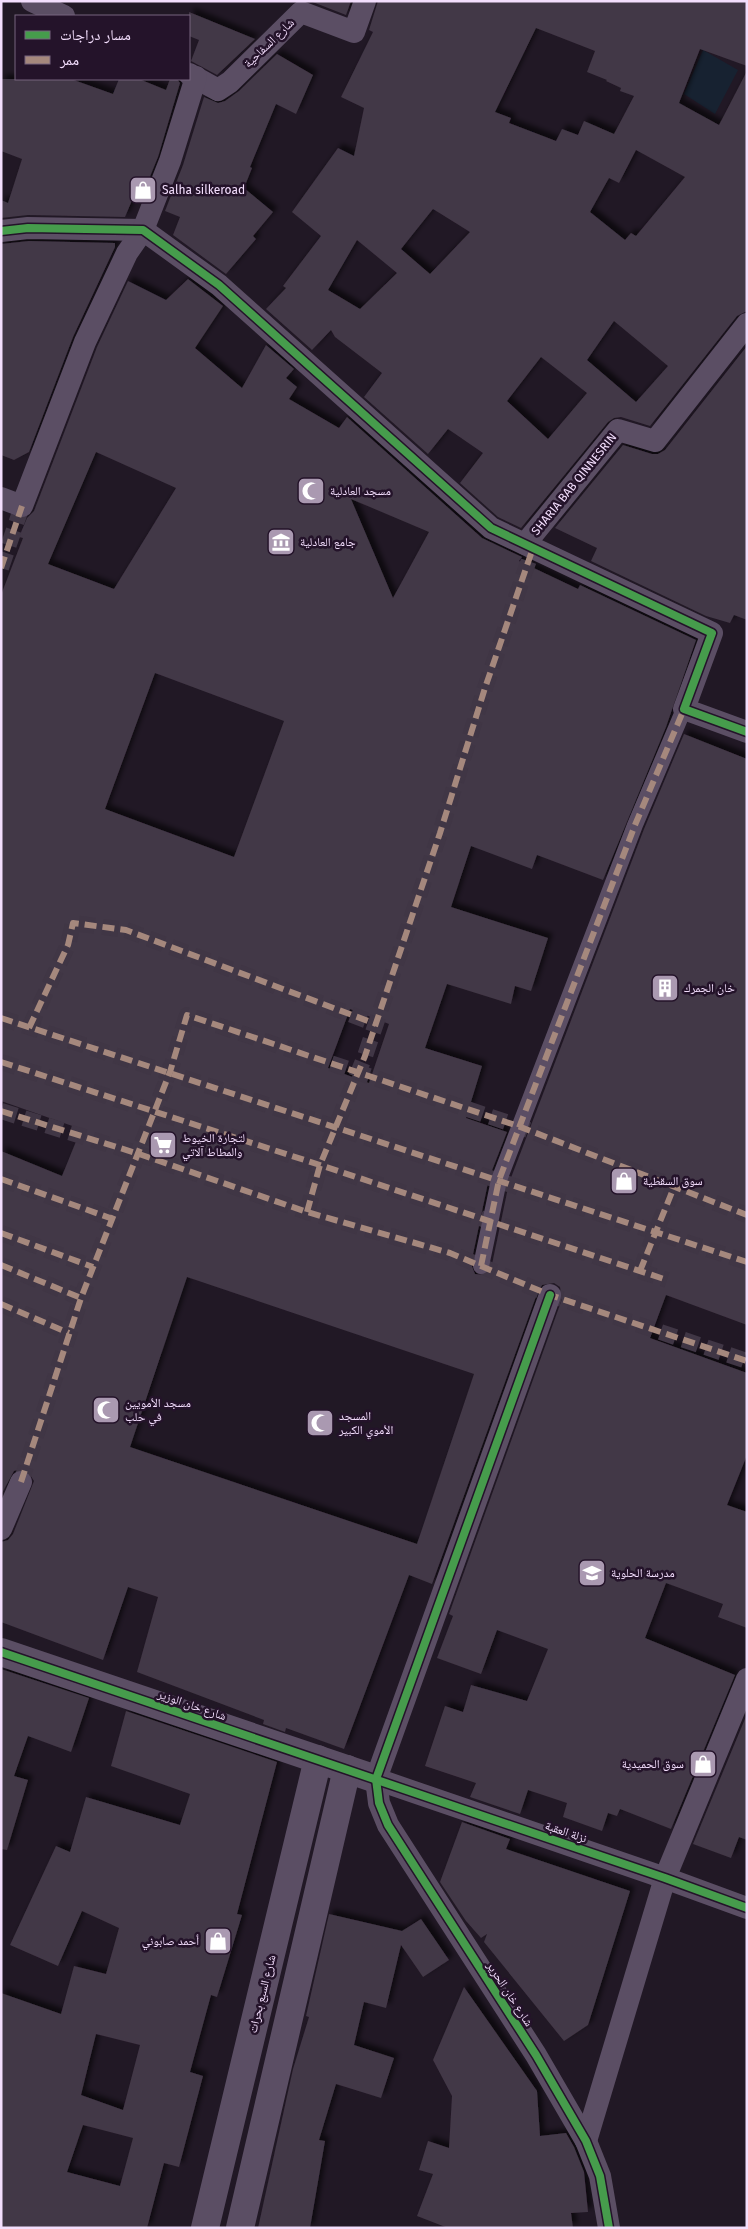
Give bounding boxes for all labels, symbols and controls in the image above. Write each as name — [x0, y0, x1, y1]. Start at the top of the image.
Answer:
legend — [15, 15, 190, 80]
street label: شارع السفاحية — [241, 16, 298, 71]
text: مسار دراجات — [60, 26, 131, 44]
text: ممر — [59, 51, 79, 69]
shop icon: Salha silkeroad — [128, 175, 158, 205]
place label: Salha silkeroad — [162, 183, 245, 197]
street label: SHARIA BAB QINNESRIN — [529, 430, 619, 538]
mosque icon: مسجد العادلية — [296, 476, 326, 506]
place label: مسجد العادلية — [330, 484, 391, 498]
museum icon: جامع العادلية — [266, 527, 296, 557]
place label: جامع العادلية — [300, 535, 356, 549]
building icon: خان الجمرك — [650, 973, 680, 1003]
place label: خان الجمرك — [684, 981, 735, 995]
supermarket icon: لتجارة الخيوط والمطاط آلاتي — [148, 1130, 178, 1160]
place label: لتجارة الخيوط والمطاط آلاتي — [182, 1131, 245, 1162]
shop icon: سوق السقطية — [609, 1166, 639, 1196]
place label: سوق السقطية — [643, 1174, 703, 1188]
mosque icon: مسجد الأمويين في حلب — [91, 1395, 121, 1425]
place label: مسجد الأمويين في حلب — [125, 1396, 191, 1427]
mosque icon: المسجد الأموي الكبير — [305, 1408, 335, 1438]
place label: المسجد الأموي الكبير — [338, 1409, 393, 1440]
school or university icon: مدرسة الحلوية — [577, 1558, 607, 1588]
place label: مدرسة الحلوية — [611, 1566, 675, 1580]
street label: شارع خان الوزير — [155, 1686, 228, 1724]
shop icon: سوق الحميدية — [688, 1749, 718, 1779]
place label: سوق الحميدية — [622, 1757, 684, 1771]
street label: نزلة العقبة — [543, 1818, 589, 1846]
shop icon: أحمد صابوني — [203, 1926, 233, 1956]
place label: أحمد صابوني — [142, 1934, 199, 1951]
street label: شارع السبع بحرات — [246, 1953, 279, 2035]
street label: شارع خان الحرير — [483, 1958, 536, 2030]

